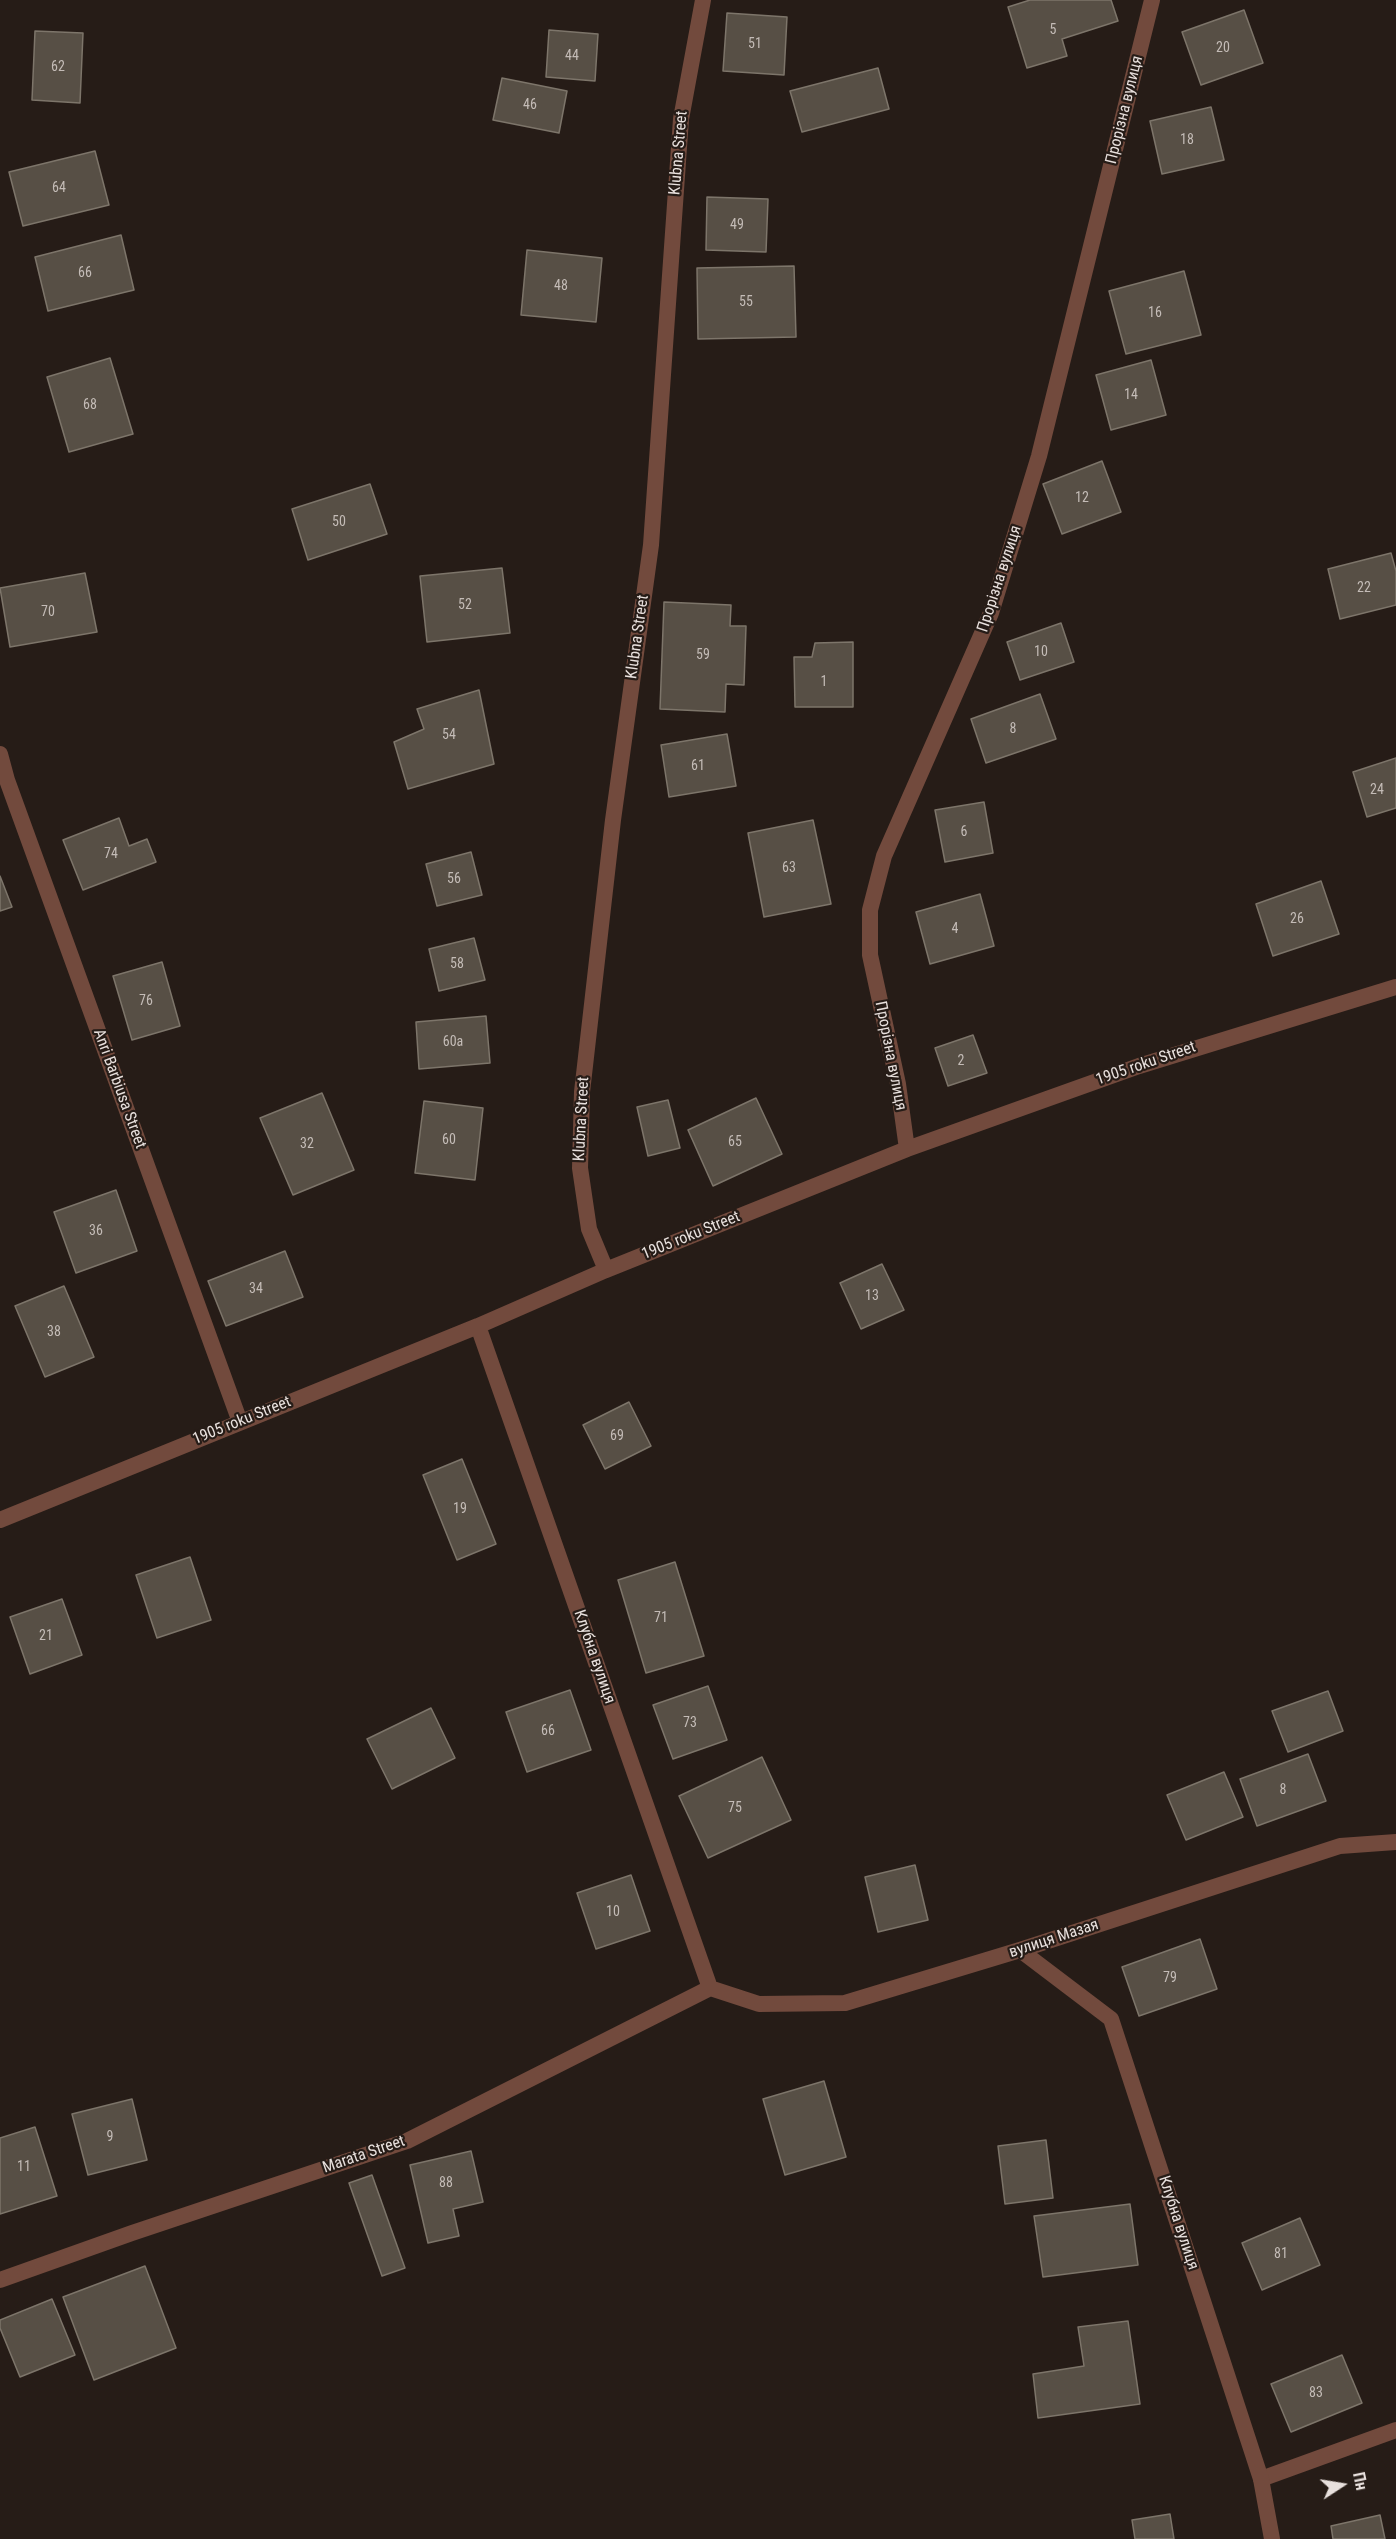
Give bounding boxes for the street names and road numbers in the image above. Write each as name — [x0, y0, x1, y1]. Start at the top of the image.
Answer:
street label: Прорізна вулиця — [1102, 54, 1148, 166]
street label: Klubna Street — [666, 110, 692, 196]
street label: Прорізна вулиця — [974, 523, 1026, 635]
street label: Klubna Street — [623, 594, 653, 680]
street label: Прорізна вулиця — [870, 1000, 910, 1112]
street label: Anri Barbiusa Street — [88, 1027, 150, 1151]
street label: 1905 roku Street — [1094, 1038, 1198, 1090]
street label: Klubna Street — [570, 1076, 594, 1162]
street label: 1905 roku Street — [639, 1208, 743, 1264]
street label: 1905 roku Street — [190, 1393, 294, 1449]
street label: Клубна вулиця — [569, 1608, 619, 1706]
street label: вулиця Мазая — [1007, 1916, 1101, 1962]
street label: Marata Street — [320, 2132, 408, 2178]
street label: Клубна вулиця — [1154, 2174, 1202, 2272]

